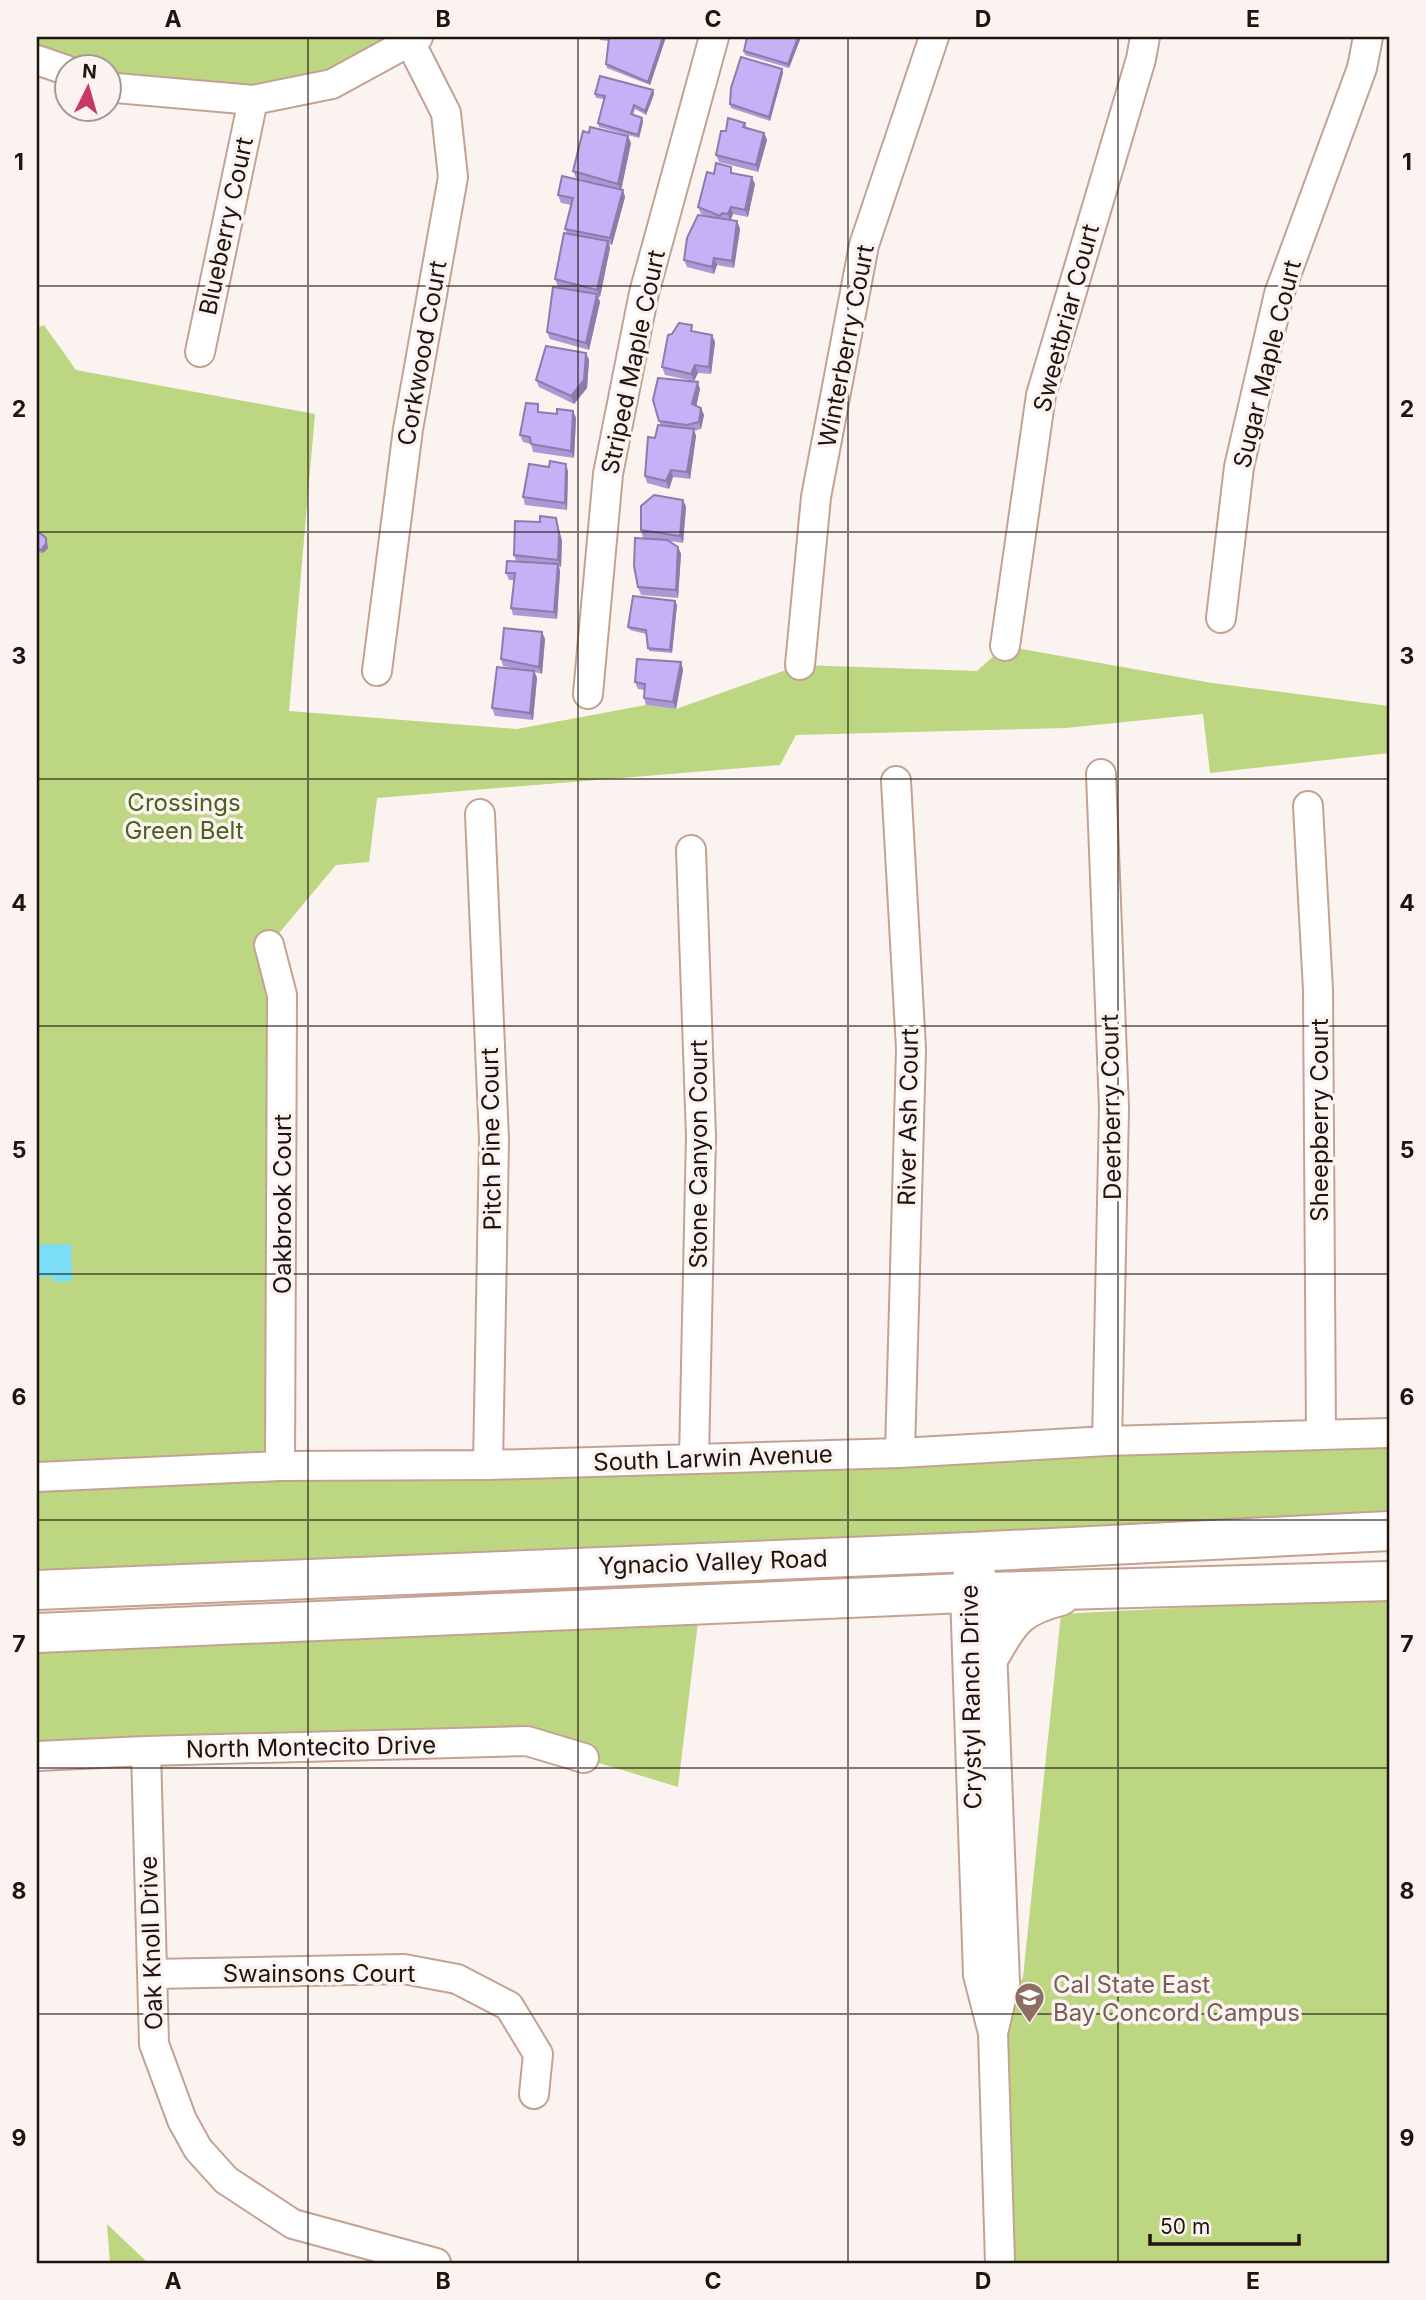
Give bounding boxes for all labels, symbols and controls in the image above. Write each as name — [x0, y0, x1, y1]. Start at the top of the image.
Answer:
text: A — [164, 5, 182, 33]
text: B — [435, 5, 451, 33]
text: C — [704, 5, 722, 33]
text: D — [975, 5, 991, 33]
text: E — [1246, 5, 1260, 33]
north arrow — [52, 52, 122, 122]
text: N — [81, 59, 98, 84]
street label: Blueberry Court — [193, 134, 259, 317]
text: 1 — [14, 148, 24, 176]
text: 1 — [1402, 148, 1412, 176]
street label: Sweetbriar Court — [1027, 221, 1105, 415]
street label: Winterberry Court — [812, 242, 880, 450]
street label: Striped Maple Court — [595, 247, 671, 477]
street label: Sugar Maple Court — [1227, 257, 1307, 471]
street label: Corkwood Court — [391, 258, 453, 448]
text: 2 — [12, 395, 26, 423]
text: 2 — [1400, 395, 1414, 423]
text: 3 — [12, 642, 26, 670]
text: 3 — [1400, 642, 1414, 670]
park label: Crossings Green Belt — [124, 788, 244, 845]
text: 4 — [11, 889, 27, 917]
text: 4 — [1399, 889, 1415, 917]
street label: Deerberry Court — [1095, 1014, 1127, 1200]
street label: Sheepberry Court — [1305, 1018, 1334, 1222]
street label: River Ash Court — [892, 1028, 924, 1206]
street label: Stone Canyon Court — [684, 1039, 713, 1268]
street label: Pitch Pine Court — [475, 1047, 507, 1231]
street label: Oakbrook Court — [268, 1114, 297, 1294]
text: 5 — [12, 1136, 26, 1164]
text: 5 — [1400, 1136, 1414, 1164]
text: 6 — [12, 1383, 26, 1411]
text: 6 — [1400, 1383, 1414, 1411]
street label: South Larwin Avenue — [593, 1439, 833, 1477]
street label: Ygnacio Valley Road — [598, 1544, 828, 1580]
street label: Crystyl Ranch Drive — [955, 1584, 987, 1810]
text: 7 — [12, 1630, 26, 1658]
text: 7 — [1400, 1630, 1414, 1658]
street label: North Montecito Drive — [186, 1730, 436, 1764]
street label: Oak Knoll Drive — [133, 1855, 169, 2031]
text: 8 — [12, 1877, 26, 1905]
text: 8 — [1400, 1877, 1414, 1905]
street label: Swainsons Court — [223, 1959, 415, 1988]
place label: Cal State East Bay Concord Campus — [1053, 1970, 1300, 2027]
school or university icon: Cal State East Bay Concord Campus — [1013, 1981, 1047, 2025]
text: 9 — [12, 2124, 26, 2152]
text: 9 — [1400, 2124, 1414, 2152]
scale bar — [1150, 2202, 1298, 2246]
text: 50 m — [1160, 2214, 1210, 2239]
text: A — [164, 2267, 182, 2295]
text: B — [435, 2267, 451, 2295]
text: C — [704, 2267, 722, 2295]
text: D — [975, 2267, 991, 2295]
text: E — [1246, 2267, 1260, 2295]

